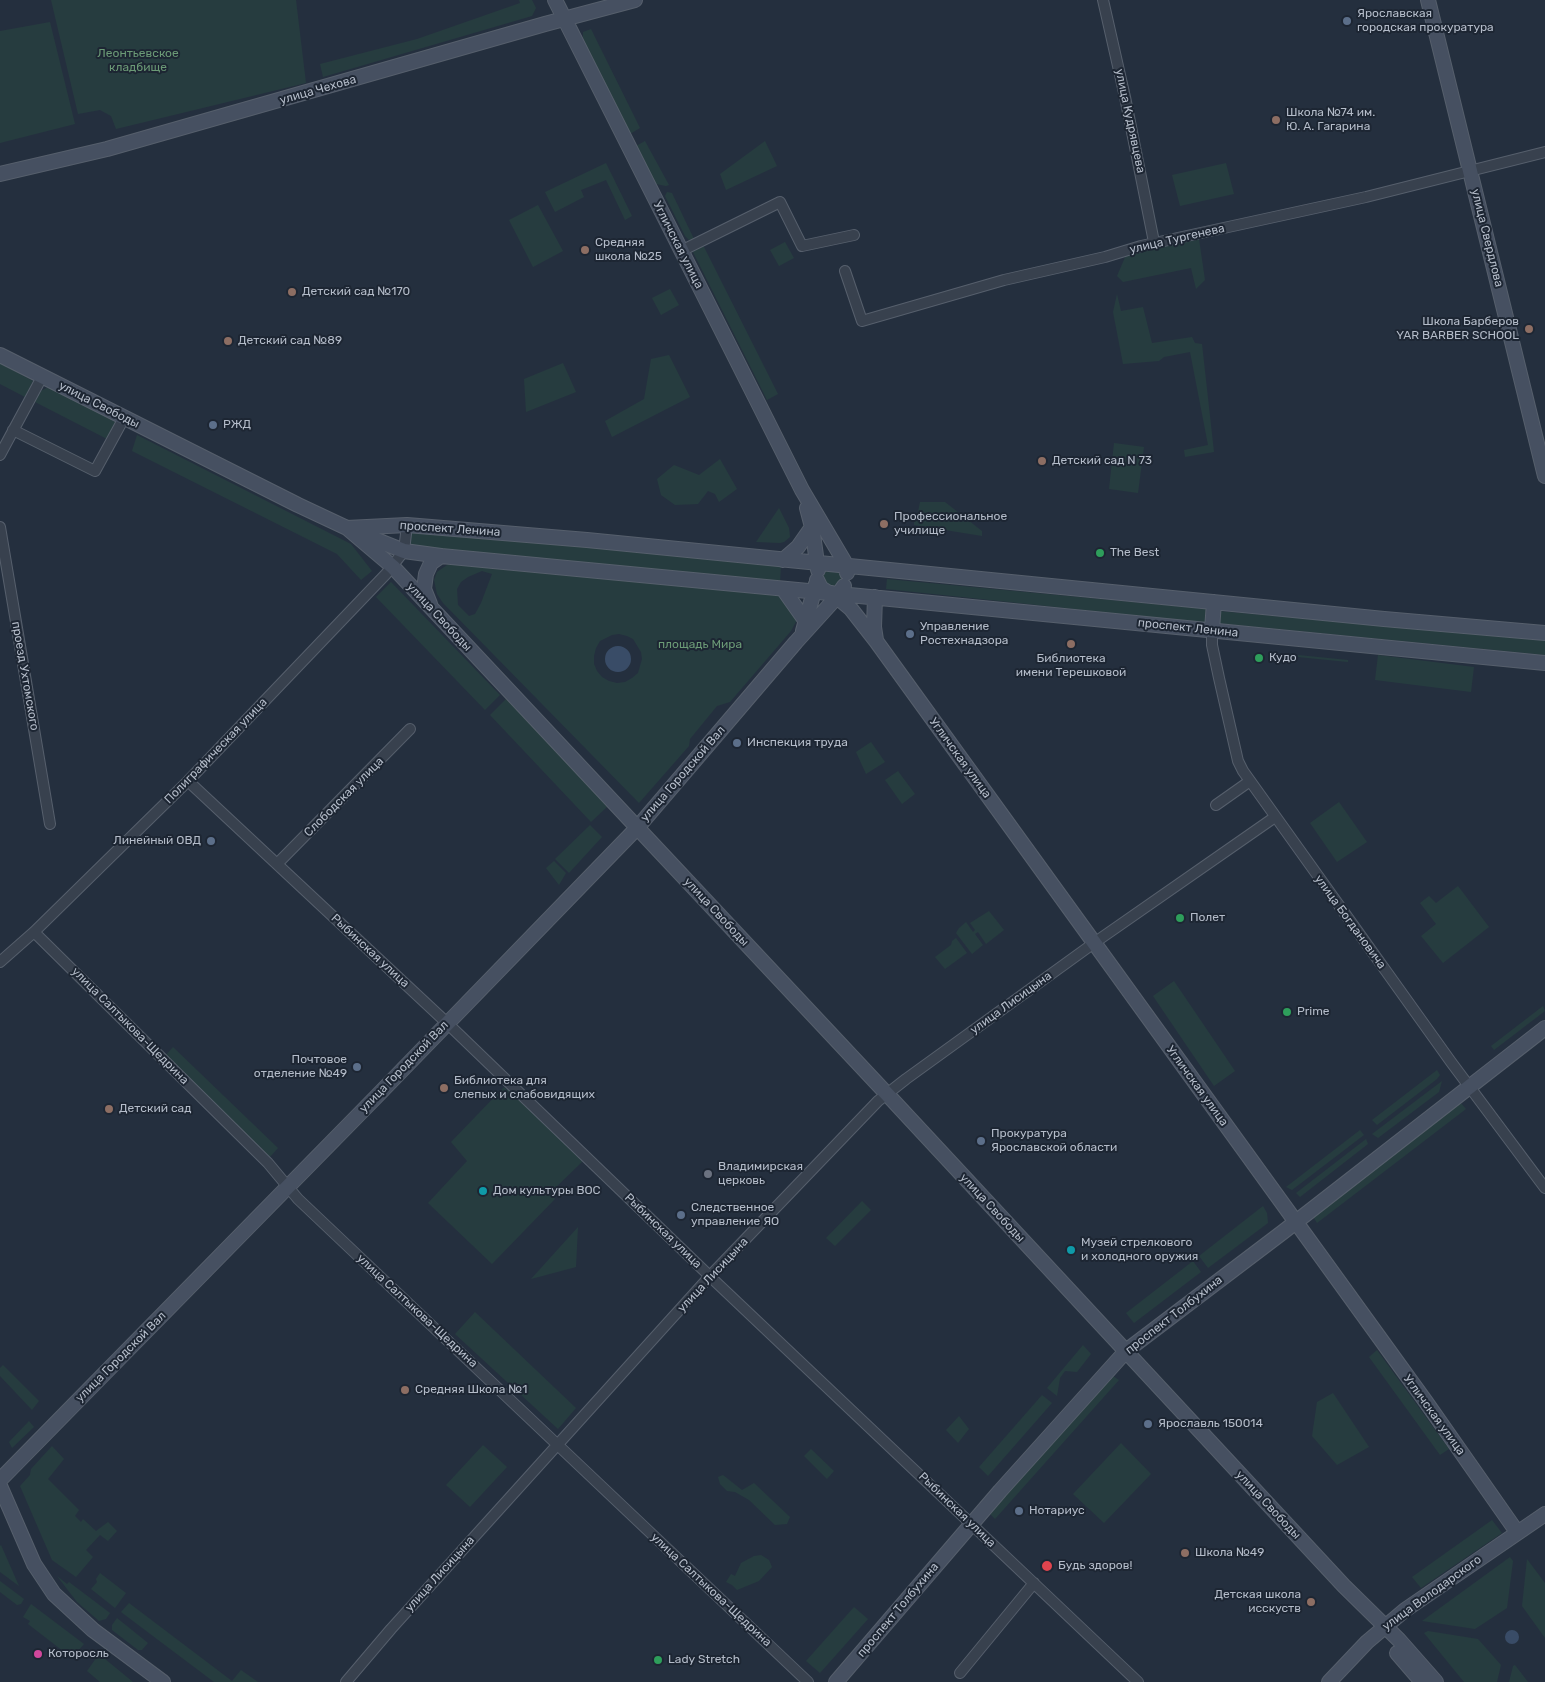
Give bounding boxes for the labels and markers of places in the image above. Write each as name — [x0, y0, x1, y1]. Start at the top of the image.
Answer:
place label: Ярославская городская прокуратура — [1357, 7, 1494, 35]
marker: Ярославская городская прокуратура — [1341, 15, 1353, 27]
place label: Школа №74 им. Ю. А. Гагарина — [1286, 106, 1375, 134]
marker: Школа №74 им. Ю. А. Гагарина — [1270, 114, 1282, 126]
place label: Средняя школа №25 — [595, 236, 662, 264]
marker: Средняя школа №25 — [579, 244, 591, 256]
place label: Детский сад №170 — [302, 285, 410, 299]
marker: Детский сад №170 — [286, 286, 298, 298]
place label: Школа Барберов YAR BARBER SCHOOL — [1396, 315, 1519, 343]
marker: Школа Барберов YAR BARBER SCHOOL — [1523, 323, 1535, 335]
place label: Детский сад №89 — [238, 334, 342, 348]
marker: Детский сад №89 — [222, 335, 234, 347]
place label: РЖД — [223, 418, 251, 432]
marker: РЖД — [207, 419, 219, 431]
place label: Детский сад N 73 — [1052, 454, 1152, 468]
marker: Детский сад N 73 — [1036, 455, 1048, 467]
place label: Профессиональное училище — [894, 510, 1007, 538]
marker: Профессиональное училище — [878, 518, 890, 530]
place label: The Best — [1110, 546, 1159, 560]
marker: The Best — [1094, 547, 1106, 559]
place label: Управление Ростехнадзора — [920, 620, 1008, 648]
marker: Управление Ростехнадзора — [904, 628, 916, 640]
marker: Библиотека имени Терешковой — [1065, 638, 1077, 650]
place label: Кудо — [1269, 651, 1297, 665]
place label: Библиотека имени Терешковой — [1016, 652, 1126, 680]
marker: Кудо — [1253, 652, 1265, 664]
place label: Инспекция труда — [747, 736, 848, 750]
marker: Инспекция труда — [731, 737, 743, 749]
place label: Линейный ОВД — [113, 834, 201, 848]
marker: Линейный ОВД — [205, 835, 217, 847]
place label: Полет — [1190, 911, 1225, 925]
marker: Полет — [1174, 912, 1186, 924]
place label: Prime — [1297, 1005, 1330, 1019]
marker: Prime — [1281, 1006, 1293, 1018]
place label: Почтовое отделение №49 — [254, 1053, 347, 1081]
marker: Почтовое отделение №49 — [351, 1061, 363, 1073]
place label: Библиотека для слепых и слабовидящих — [454, 1074, 595, 1102]
marker: Библиотека для слепых и слабовидящих — [438, 1082, 450, 1094]
place label: Детский сад — [119, 1102, 191, 1116]
marker: Детский сад — [103, 1103, 115, 1115]
place label: Прокуратура Ярославской области — [991, 1127, 1117, 1155]
marker: Прокуратура Ярославской области — [975, 1135, 987, 1147]
place label: Владимирская церковь — [718, 1160, 803, 1188]
marker: Владимирская церковь — [702, 1168, 714, 1180]
place label: Дом культуры ВОС — [493, 1184, 601, 1198]
marker: Дом культуры ВОС — [477, 1185, 489, 1197]
place label: Следственное управление ЯО — [691, 1201, 779, 1229]
marker: Следственное управление ЯО — [675, 1209, 687, 1221]
place label: Музей стрелкового и холодного оружия — [1081, 1236, 1198, 1264]
marker: Музей стрелкового и холодного оружия — [1065, 1244, 1077, 1256]
place label: Средняя Школа №1 — [415, 1383, 527, 1397]
marker: Средняя Школа №1 — [399, 1384, 411, 1396]
place label: Ярославль 150014 — [1158, 1417, 1263, 1431]
marker: Ярославль 150014 — [1142, 1418, 1154, 1430]
place label: Нотариус — [1029, 1504, 1085, 1518]
marker: Нотариус — [1013, 1505, 1025, 1517]
place label: Школа №49 — [1195, 1546, 1264, 1560]
marker: Школа №49 — [1179, 1547, 1191, 1559]
marker: Будь здоров! — [1040, 1559, 1054, 1573]
place label: Будь здоров! — [1058, 1559, 1132, 1573]
place label: Детская школа исскуств — [1215, 1588, 1301, 1616]
marker: Детская школа исскуств — [1305, 1596, 1317, 1608]
place label: Которосль — [48, 1647, 109, 1661]
marker: Которосль — [32, 1648, 44, 1660]
place label: Lady Stretch — [668, 1653, 740, 1667]
marker: Lady Stretch — [652, 1654, 664, 1666]

